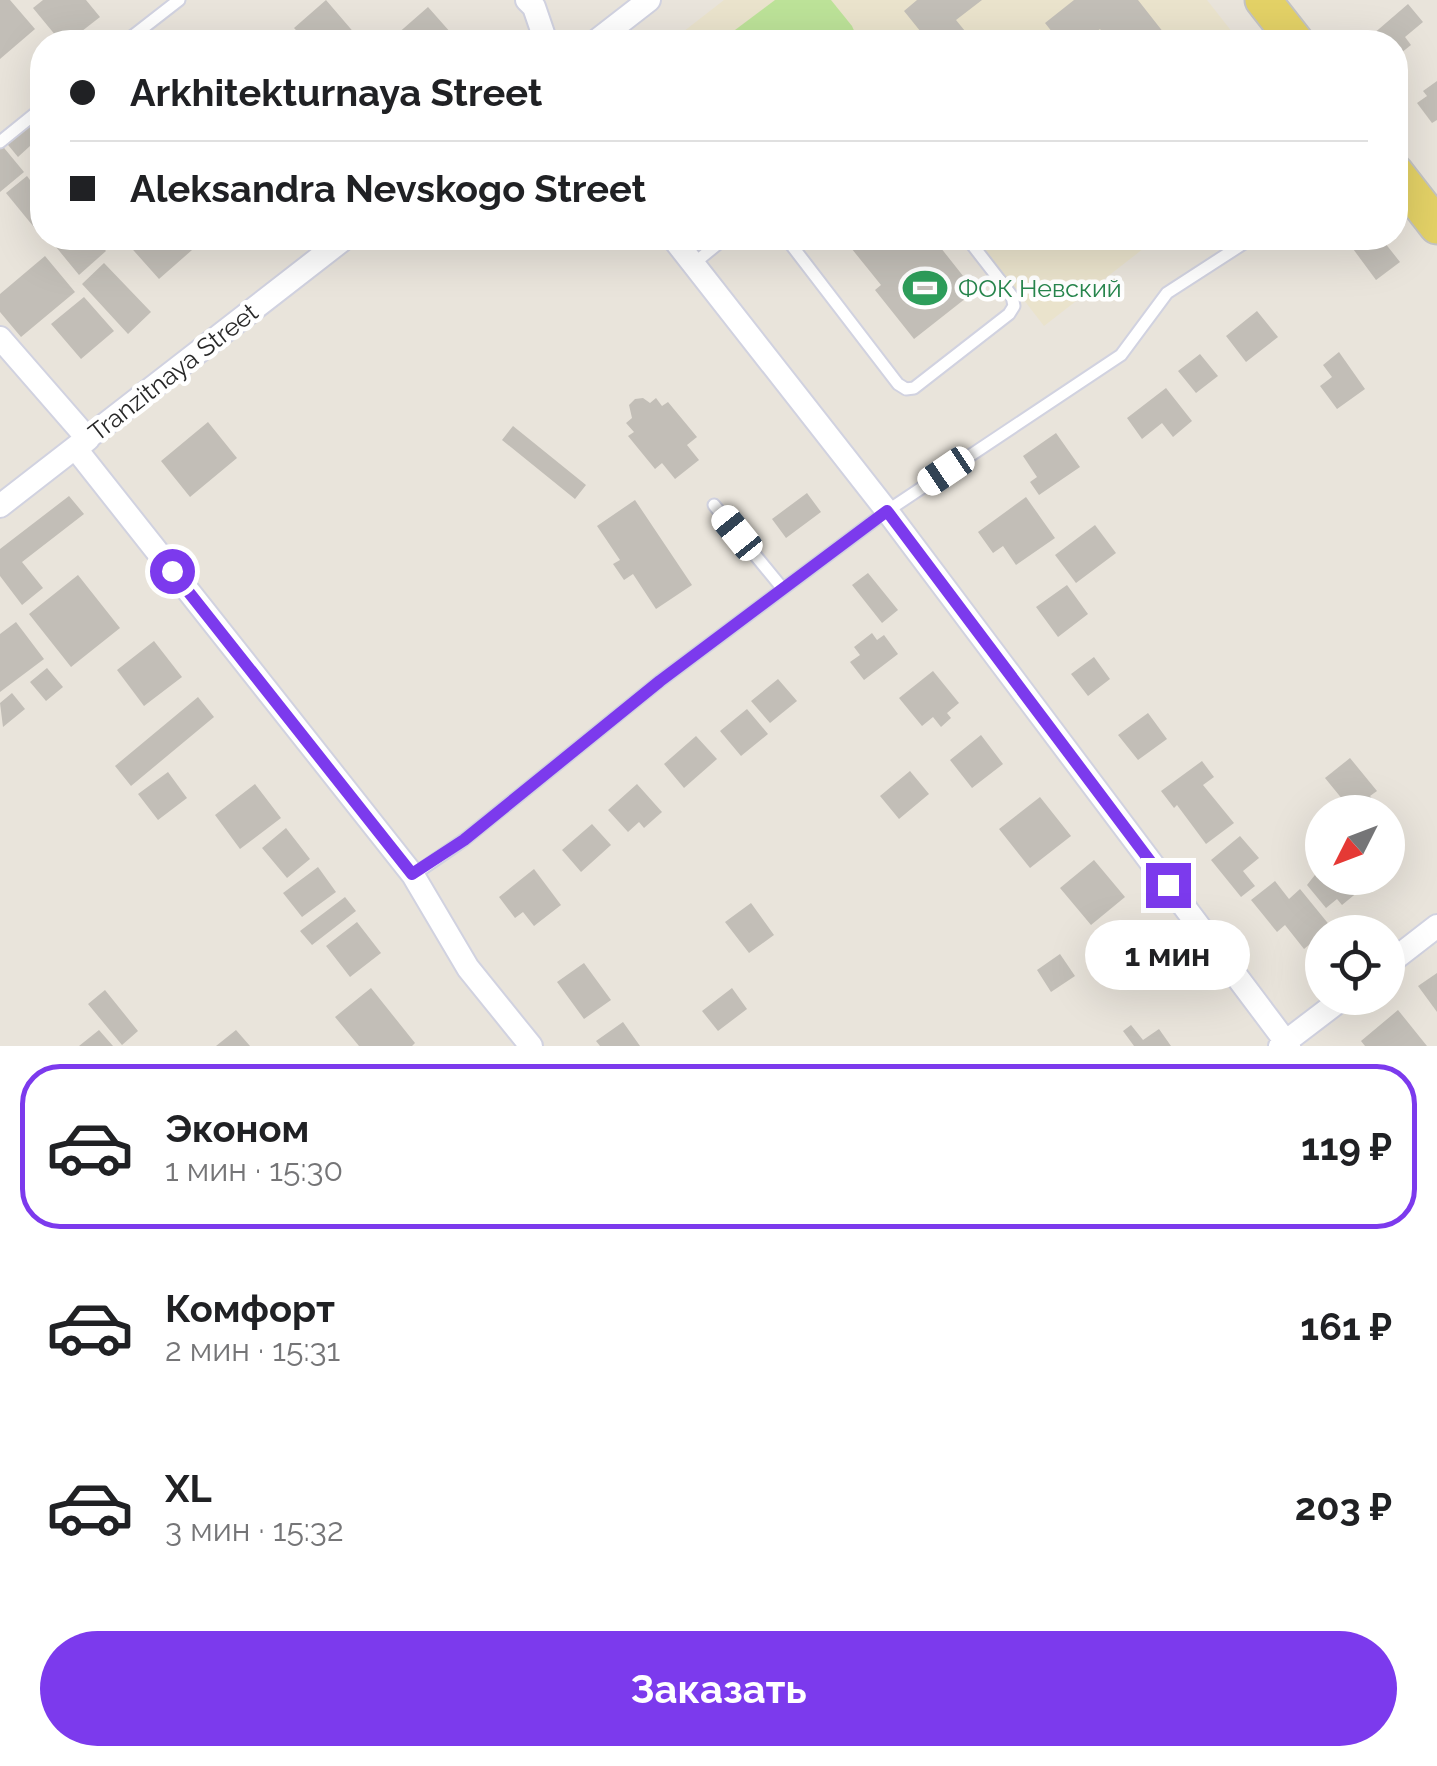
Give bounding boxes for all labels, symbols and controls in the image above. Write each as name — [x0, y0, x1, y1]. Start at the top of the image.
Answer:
text: Arkhitekturnaya Street — [130, 70, 542, 115]
text: Aleksandra Nevskogo Street — [130, 166, 646, 211]
sports icon: ФОК Невский — [901, 264, 949, 312]
place label: ФОК Невский — [958, 273, 1122, 303]
street label: Tranzitnaya Street — [82, 296, 264, 447]
car — [913, 442, 979, 500]
car — [706, 500, 768, 566]
route start — [150, 549, 195, 594]
north arrow — [1305, 795, 1405, 895]
map controls — [1305, 795, 1405, 1015]
route end — [1146, 863, 1191, 908]
button: locate — [1305, 915, 1405, 1015]
callout: 1 мин — [1086, 920, 1250, 990]
text: 1 мин — [1125, 936, 1210, 973]
icon: car — [45, 1102, 135, 1192]
text: Эконом — [165, 1106, 309, 1151]
text: 119 ₽ — [1301, 1124, 1392, 1169]
text: 1 мин · 15:30 — [165, 1151, 343, 1188]
icon: car — [45, 1282, 135, 1372]
text: Комфорт — [165, 1286, 335, 1331]
text: 161 ₽ — [1300, 1304, 1392, 1349]
text: 2 мин · 15:31 — [165, 1331, 340, 1368]
icon: car — [45, 1462, 135, 1552]
text: XL — [165, 1466, 212, 1511]
text: 203 ₽ — [1295, 1484, 1392, 1529]
text: 3 мин · 15:32 — [165, 1511, 344, 1548]
button: Заказать — [40, 1631, 1397, 1746]

